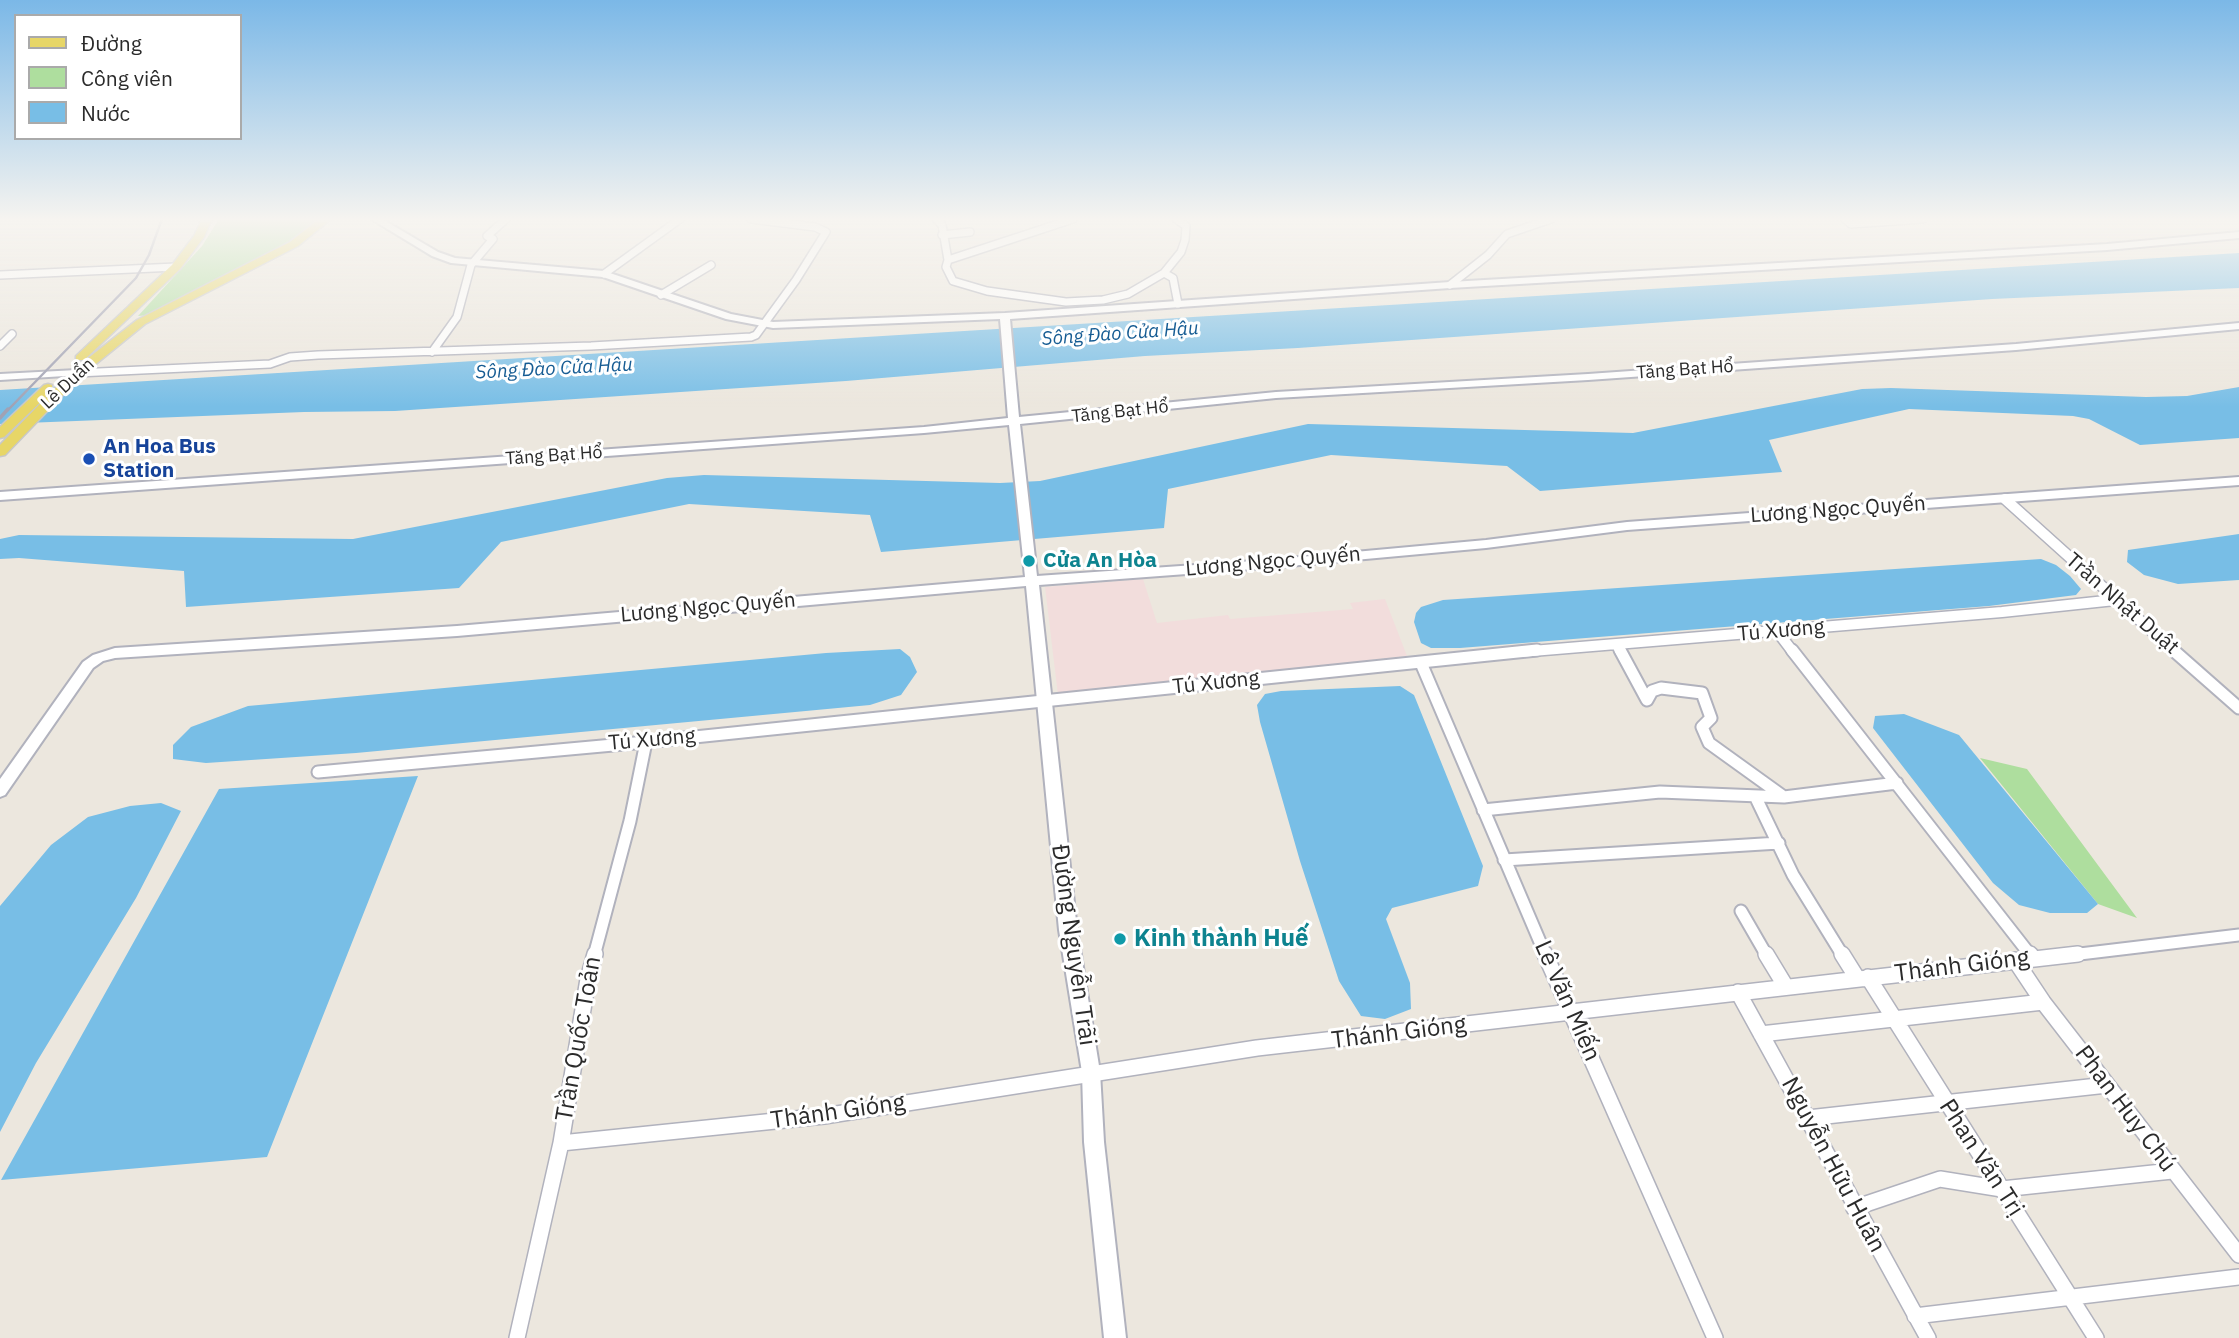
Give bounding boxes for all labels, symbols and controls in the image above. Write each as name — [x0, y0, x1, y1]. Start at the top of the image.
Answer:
legend — [14, 14, 242, 140]
text: Đường — [81, 29, 142, 57]
text: Công viên — [81, 64, 173, 92]
text: Nước — [81, 99, 130, 127]
water label: Sông Đào Cửa Hậu — [1041, 317, 1199, 351]
street label: Lê Duẩn — [37, 354, 99, 414]
water label: Sông Đào Cửa Hậu — [475, 354, 633, 384]
street label: Tăng Bạt Hổ — [1636, 356, 1734, 384]
street label: Tăng Bạt Hổ — [1070, 396, 1170, 428]
place label: An Hoa Bus Station — [103, 434, 216, 484]
street label: Tăng Bạt Hổ — [505, 442, 603, 470]
marker: An Hoa Bus Station — [81, 451, 97, 467]
street label: Lương Ngọc Quyến — [1749, 491, 1927, 529]
street label: Lương Ngọc Quyến — [1184, 542, 1362, 582]
place label: Cửa An Hòa — [1043, 548, 1157, 574]
street label: Trần Nhật Duật — [2060, 548, 2184, 660]
marker: Cửa An Hòa — [1021, 553, 1037, 569]
street label: Lương Ngọc Quyến — [619, 588, 797, 628]
street label: Tú Xương — [1736, 615, 1826, 647]
street label: Tú Xương — [1171, 666, 1261, 700]
street label: Tú Xương — [607, 724, 697, 756]
street label: Đường Nguyễn Trãi — [1045, 843, 1101, 1047]
place label: Kinh thành Huế — [1134, 925, 1308, 953]
marker: Kinh thành Huế — [1112, 931, 1128, 947]
street label: Lê Văn Miến — [1528, 936, 1606, 1066]
street label: Thánh Gióng — [1893, 943, 2031, 989]
street label: Trần Quốc Toản — [550, 954, 608, 1124]
street label: Thánh Gióng — [1330, 1010, 1468, 1056]
street label: Phan Huy Chú — [2068, 1040, 2182, 1178]
street label: Nguyễn Hữu Huân — [1775, 1072, 1891, 1258]
street label: Thánh Gióng — [769, 1088, 907, 1136]
street label: Phan Văn Trị — [1932, 1094, 2030, 1222]

